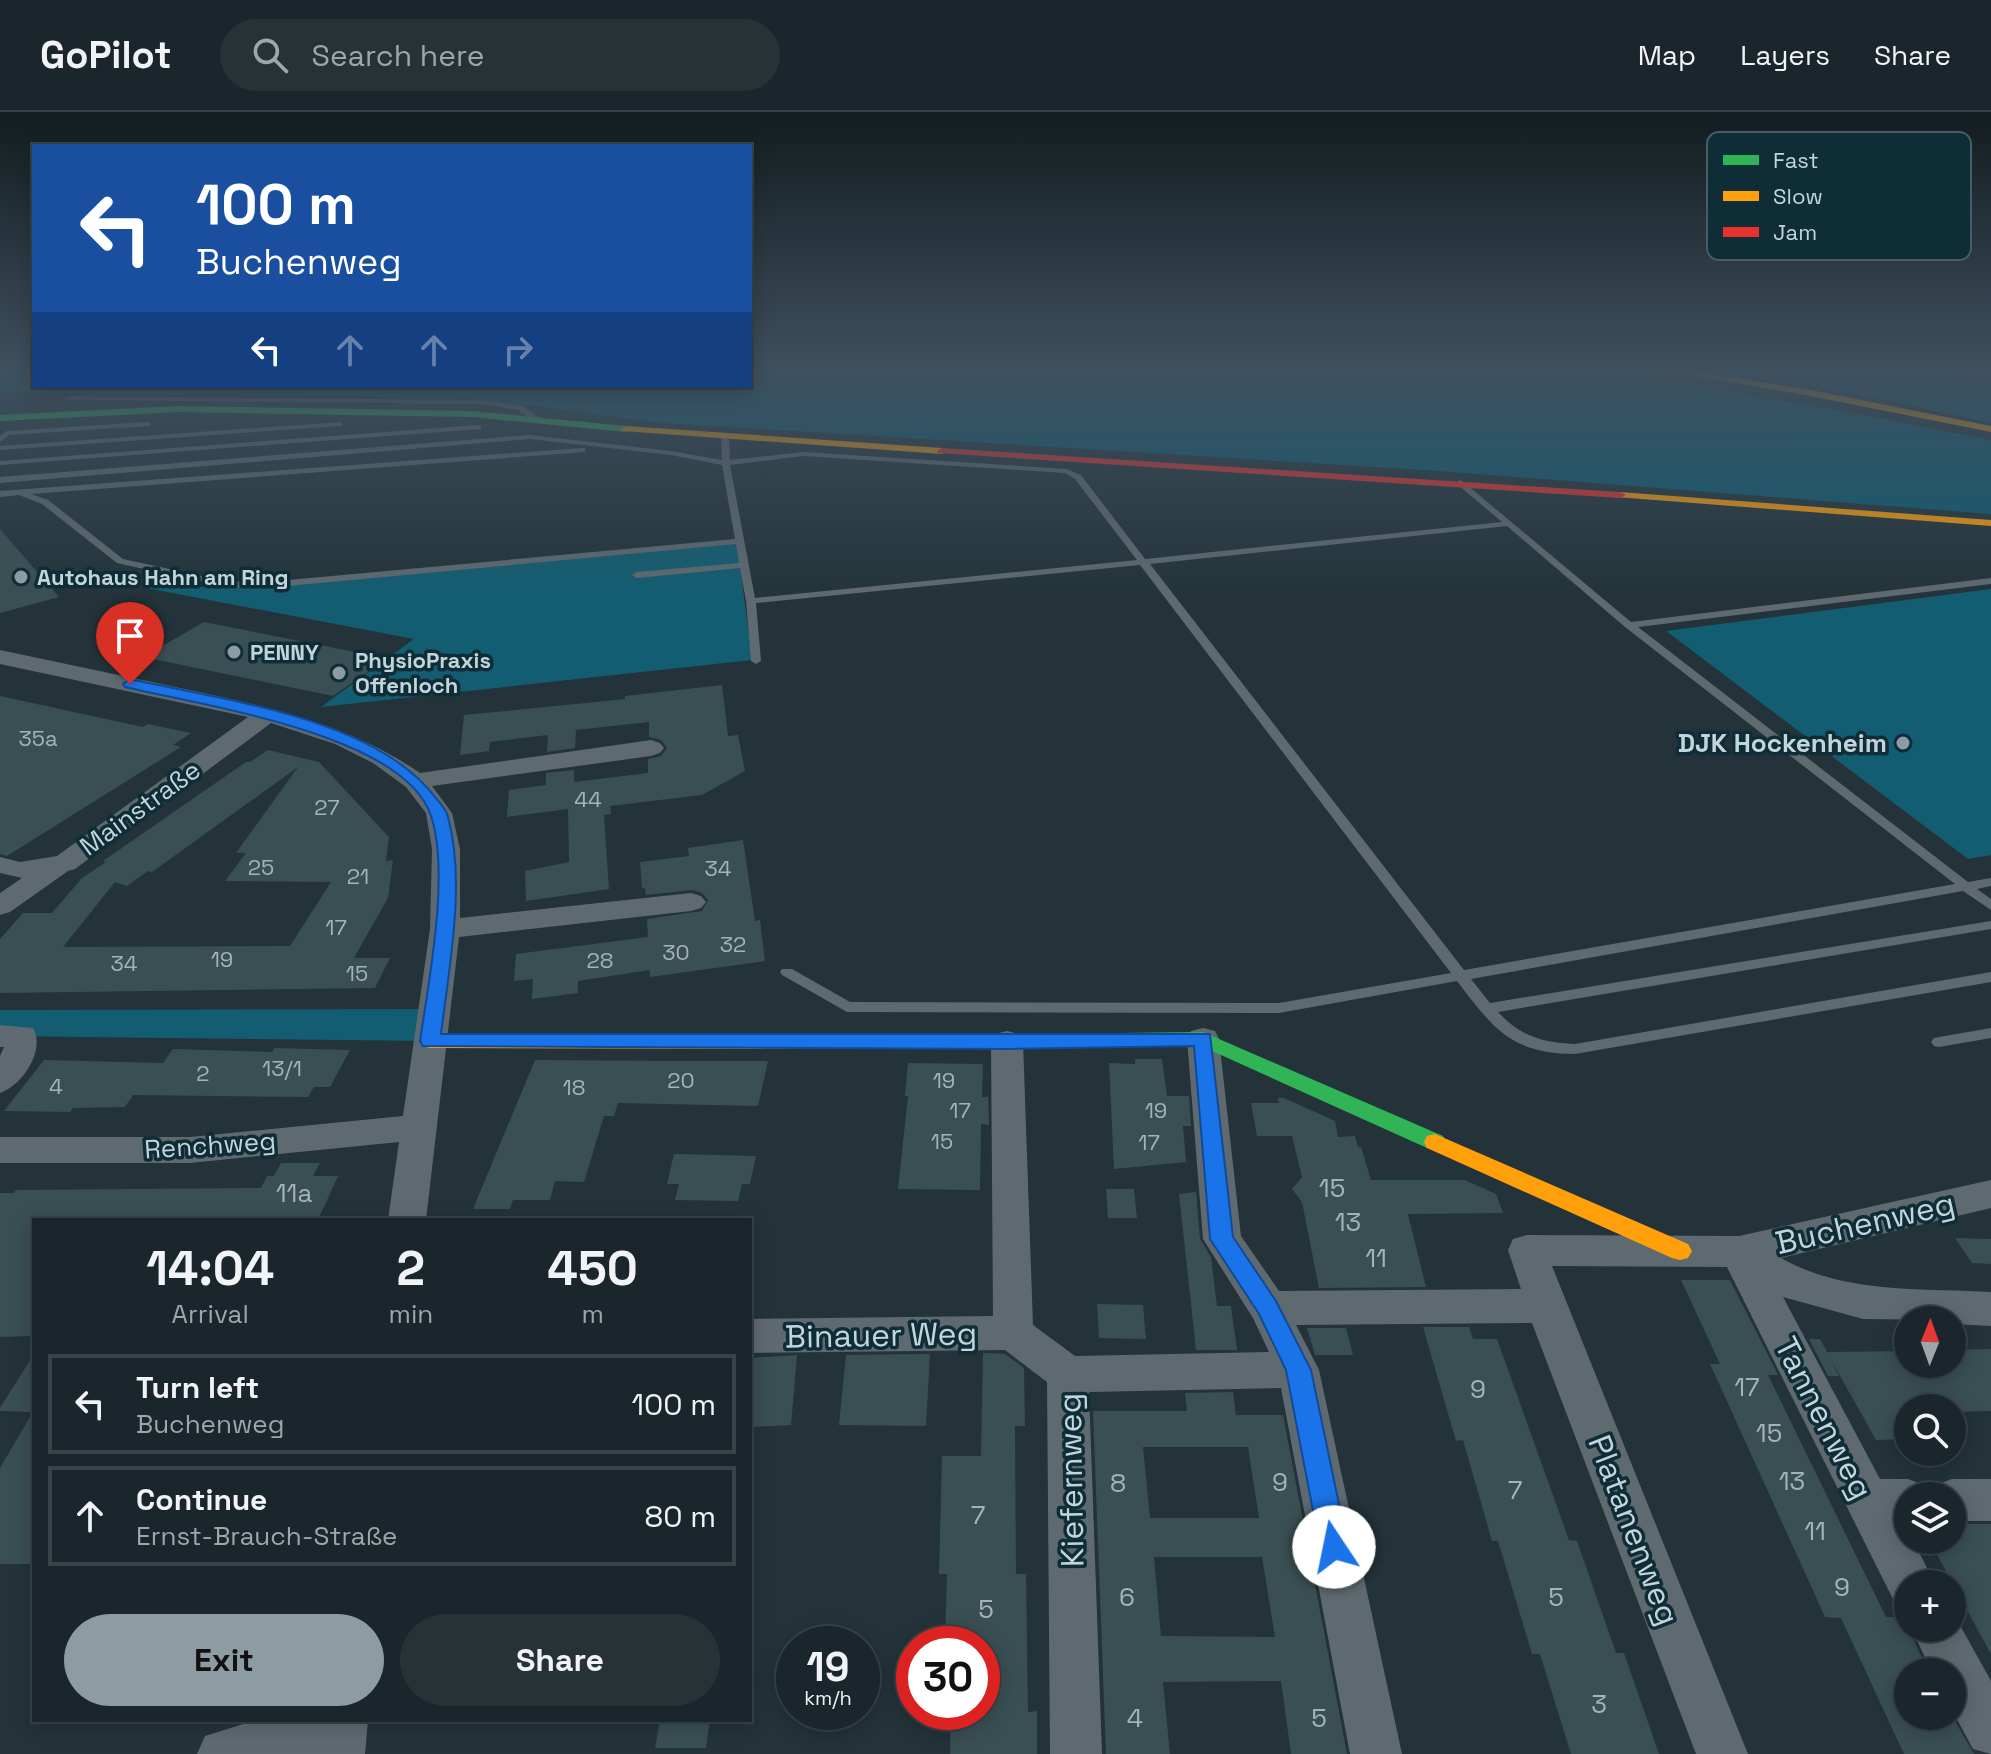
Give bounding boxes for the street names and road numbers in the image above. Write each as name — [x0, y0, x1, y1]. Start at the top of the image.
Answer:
street label: Mainstraße — [73, 753, 207, 863]
street label: Renchweg — [143, 1123, 277, 1167]
street label: Buchenweg — [1771, 1183, 1959, 1263]
street label: Binauer Weg — [785, 1313, 977, 1357]
street label: Tannenweg — [1766, 1330, 1882, 1506]
street label: Kiefernweg — [1049, 1392, 1093, 1568]
street label: Platanenweg — [1579, 1429, 1689, 1631]

